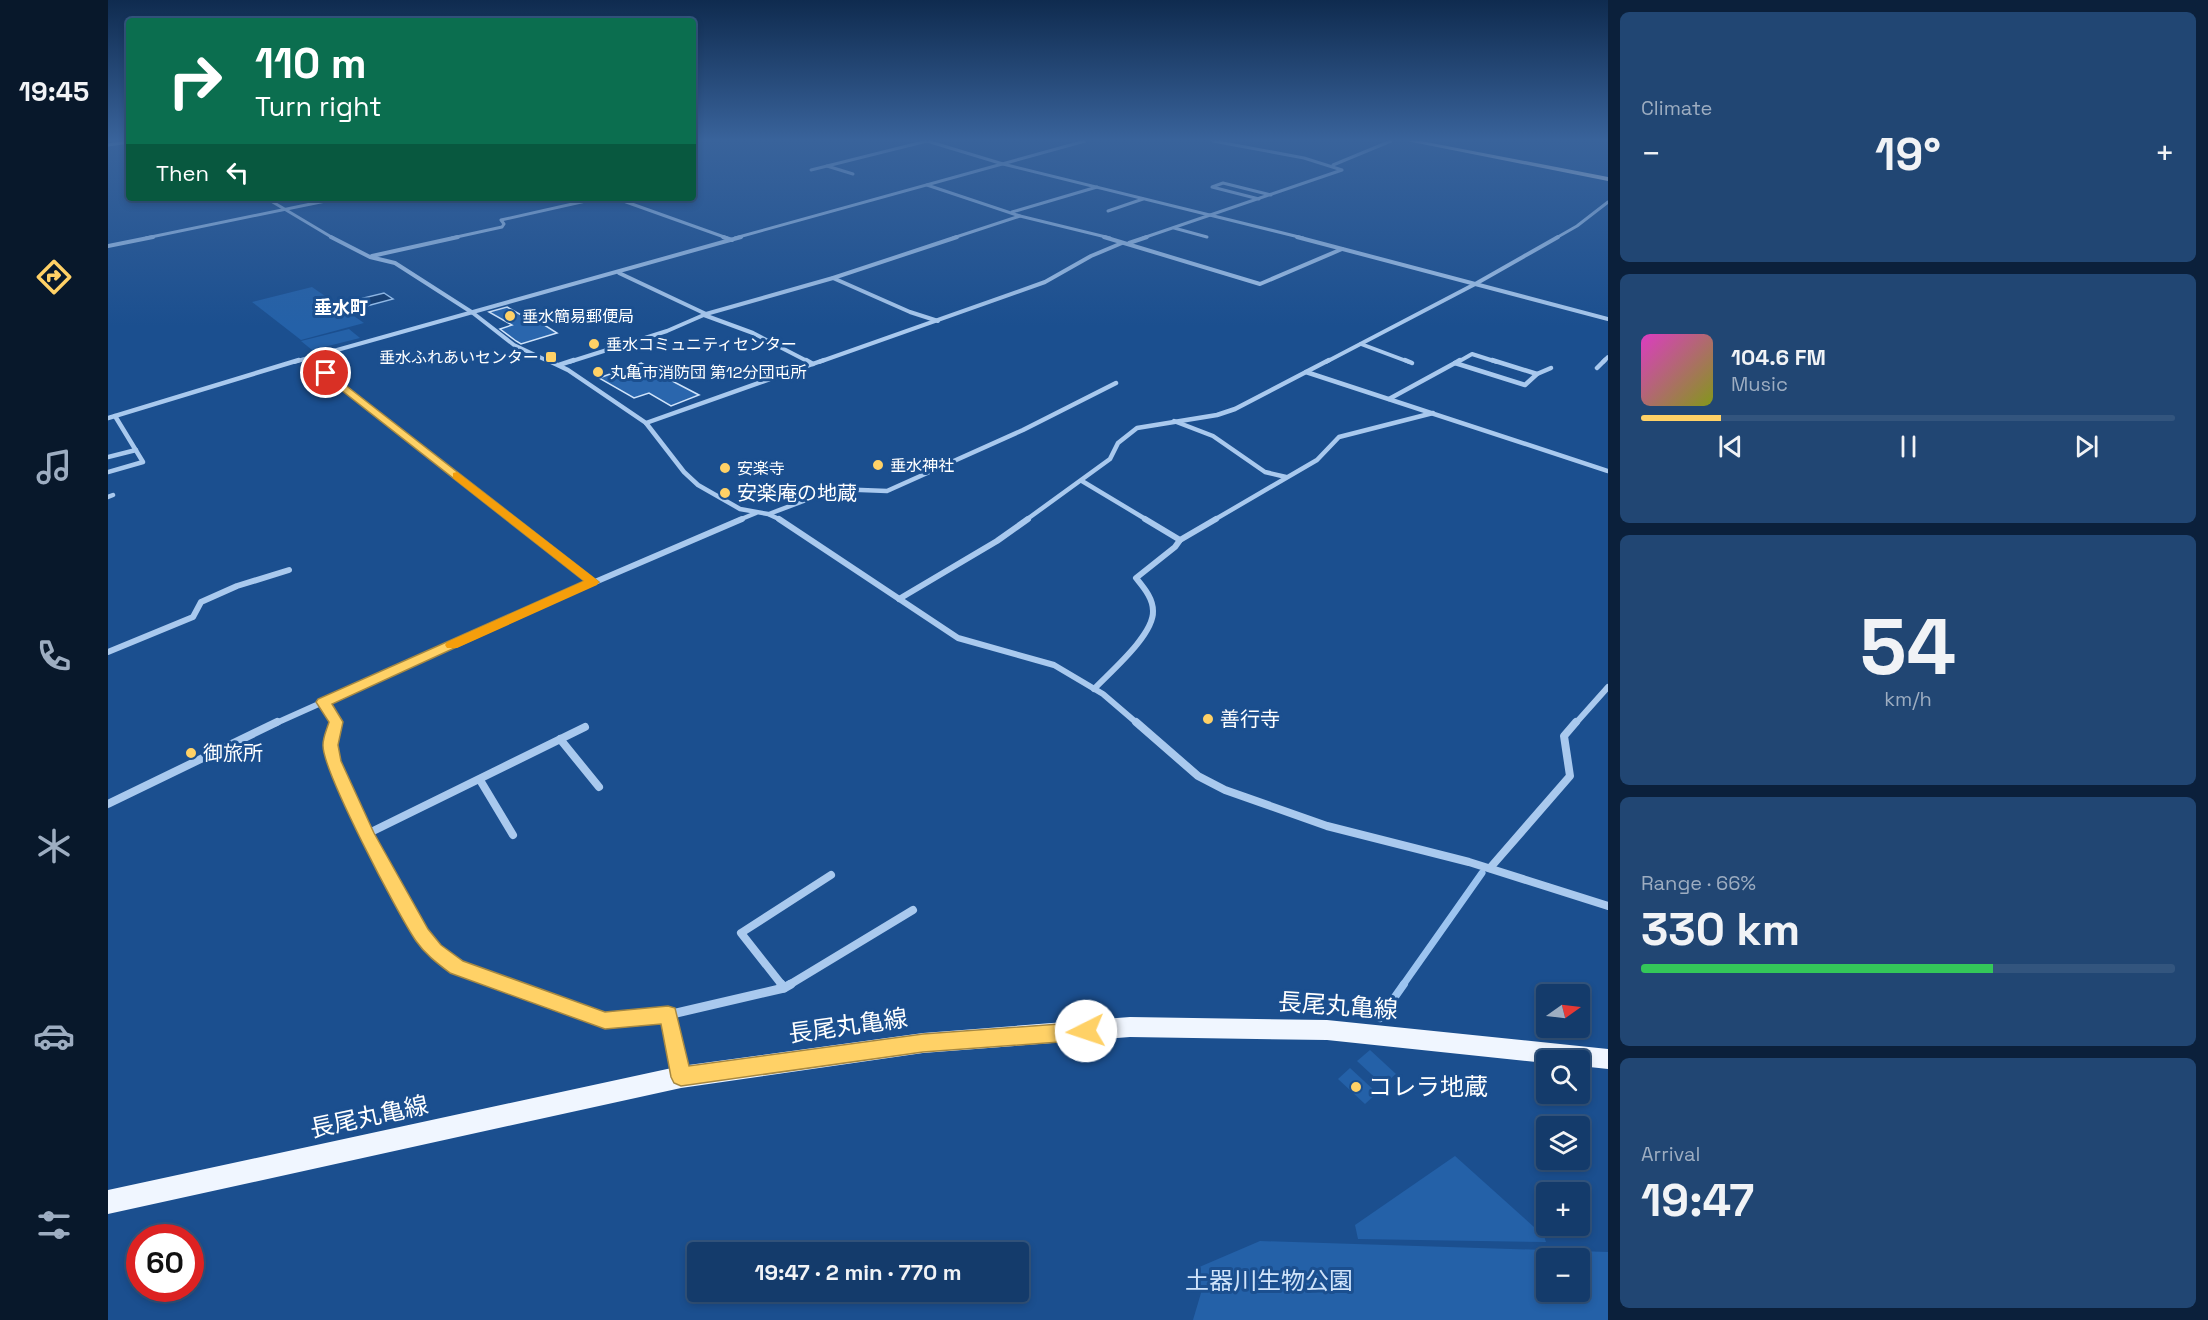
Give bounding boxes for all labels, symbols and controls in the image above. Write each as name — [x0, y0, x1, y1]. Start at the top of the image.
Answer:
text: 110 m — [255, 37, 367, 90]
icon: right — [156, 42, 234, 120]
text: 19:45 — [19, 74, 89, 109]
text: Turn right — [255, 89, 382, 124]
text: Climate — [1641, 95, 1712, 121]
text: 19° — [1875, 126, 1941, 183]
text: − — [1641, 133, 1661, 175]
text: + — [2155, 133, 2175, 175]
icon: left — [221, 156, 254, 189]
text: Then — [156, 159, 209, 187]
icon: directions — [33, 256, 75, 298]
district label: 垂水町 — [314, 296, 368, 319]
place label: 垂水簡易郵便局 — [522, 306, 634, 327]
marker: 垂水簡易郵便局 — [503, 309, 517, 323]
place label: 垂水コミュニティセンター — [606, 334, 797, 355]
marker: 垂水コミュニティセンター — [587, 337, 601, 351]
text: 104.6 FM — [1731, 343, 1826, 371]
pin — [300, 347, 351, 398]
place label: 垂水ふれあいセンター — [379, 347, 539, 368]
marker: 垂水ふれあいセンター — [544, 350, 558, 364]
icon: arrive — [309, 356, 342, 389]
place label: 丸亀市消防団 第12分団屯所 — [610, 362, 806, 383]
marker: 丸亀市消防団 第12分団屯所 — [591, 365, 605, 379]
text: Music — [1731, 371, 1788, 397]
icon: previous — [1714, 430, 1747, 463]
icon: pause — [1892, 430, 1925, 463]
icon: next — [2070, 430, 2103, 463]
icon: music — [33, 446, 75, 488]
place label: 垂水神社 — [890, 455, 954, 476]
place label: 安楽寺 — [737, 458, 785, 479]
marker: 垂水神社 — [871, 458, 885, 472]
marker: 安楽寺 — [718, 461, 732, 475]
place label: 安楽庵の地蔵 — [737, 480, 857, 506]
marker: 安楽庵の地蔵 — [718, 486, 732, 500]
text: 54 — [1860, 597, 1956, 697]
icon: phone — [33, 635, 75, 677]
text: km/h — [1884, 686, 1932, 712]
place label: 善行寺 — [1220, 706, 1280, 732]
marker: 善行寺 — [1201, 712, 1215, 726]
place label: 御旅所 — [203, 740, 263, 766]
marker: 御旅所 — [184, 746, 198, 760]
icon: climate — [33, 825, 75, 867]
text: Range · 66% — [1641, 870, 1756, 896]
text: 330 km — [1641, 901, 1800, 958]
north arrow — [1536, 984, 1590, 1038]
map controls — [1536, 984, 1590, 1302]
street label: 長尾丸亀線 — [1277, 986, 1399, 1025]
position arrow — [1054, 999, 1118, 1063]
street label: 長尾丸亀線 — [786, 1002, 910, 1049]
icon: car — [33, 1015, 75, 1057]
button: search — [1536, 1050, 1590, 1104]
place label: コレラ地蔵 — [1368, 1071, 1488, 1102]
marker: コレラ地蔵 — [1349, 1080, 1363, 1094]
street label: 長尾丸亀線 — [307, 1089, 431, 1144]
button: layers — [1536, 1116, 1590, 1170]
text: Arrival — [1641, 1141, 1700, 1167]
text: 19:47 — [1641, 1172, 1754, 1229]
button: + — [1536, 1182, 1590, 1236]
icon: filters — [33, 1204, 75, 1246]
speed limit sign: 60 — [126, 1224, 204, 1302]
button: − — [1536, 1248, 1590, 1302]
text: 19:47 · 2 min · 770 m — [754, 1258, 962, 1286]
park label: 土器川生物公園 — [1185, 1265, 1353, 1296]

